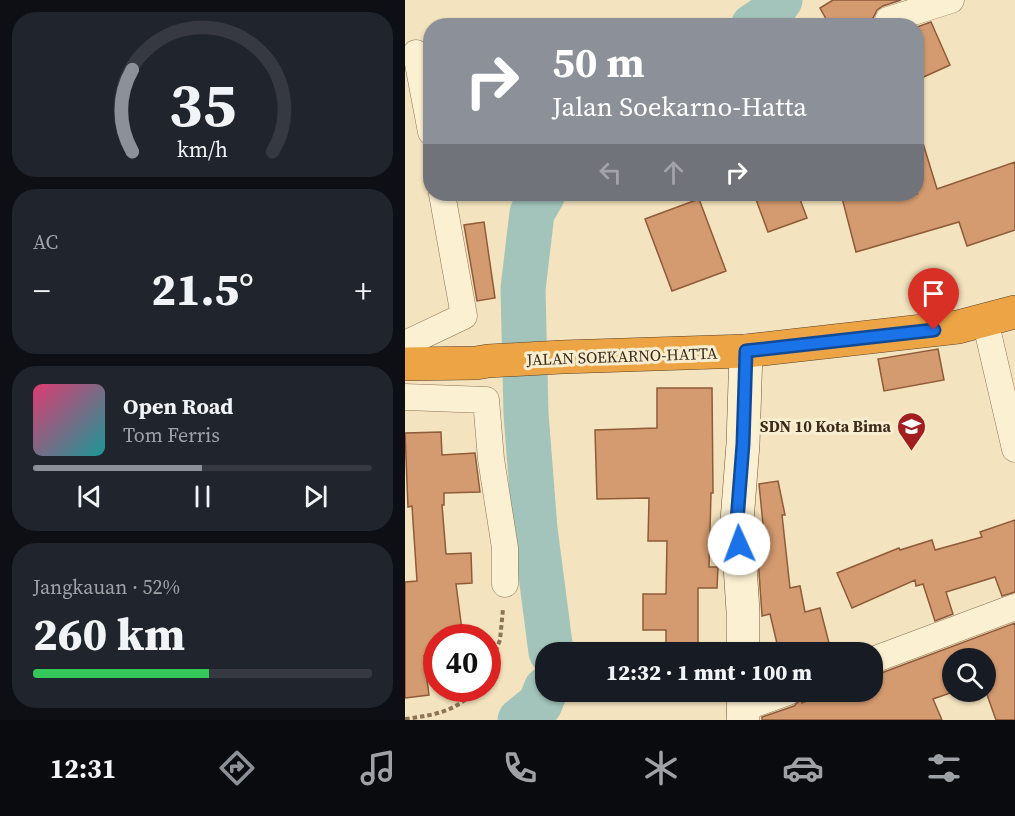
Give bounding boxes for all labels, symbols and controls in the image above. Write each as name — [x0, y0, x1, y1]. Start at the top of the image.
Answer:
text: 50 m — [552, 33, 645, 91]
icon: right — [453, 42, 531, 120]
text: 35 — [169, 61, 236, 147]
text: Jalan Soekarno-Hatta — [552, 88, 807, 125]
text: km/h — [177, 135, 228, 164]
icon: left — [594, 156, 627, 189]
icon: ahead — [657, 156, 690, 189]
icon: right — [720, 156, 753, 189]
text: AC — [33, 228, 58, 256]
text: 21.5° — [151, 258, 254, 320]
text: − — [33, 268, 51, 313]
text: + — [355, 268, 372, 313]
pin — [908, 268, 959, 330]
icon: arrive — [917, 277, 950, 310]
street label: JALAN SOEKARNO-HATTA — [525, 342, 718, 370]
text: Open Road — [123, 391, 233, 421]
school or university icon: SDN 10 Kota Bima — [896, 410, 928, 452]
place label: SDN 10 Kota Bima — [760, 415, 891, 437]
text: Tom Ferris — [123, 421, 220, 449]
icon: previous — [73, 480, 106, 513]
icon: pause — [186, 480, 219, 513]
icon: next — [299, 480, 332, 513]
position arrow — [707, 512, 771, 576]
text: Jangkauan · 52% — [33, 573, 180, 601]
text: 260 km — [33, 603, 185, 665]
speed limit sign: 40 — [423, 624, 501, 702]
map controls — [942, 648, 996, 702]
button: search — [942, 648, 996, 702]
text: 12:32 · 1 mnt · 100 m — [606, 657, 812, 687]
icon: directions — [216, 747, 258, 789]
icon: music — [357, 747, 399, 789]
icon: phone — [499, 747, 541, 789]
icon: climate — [640, 747, 682, 789]
icon: car — [782, 747, 824, 789]
icon: filters — [923, 747, 965, 789]
text: 12:31 — [50, 750, 116, 787]

